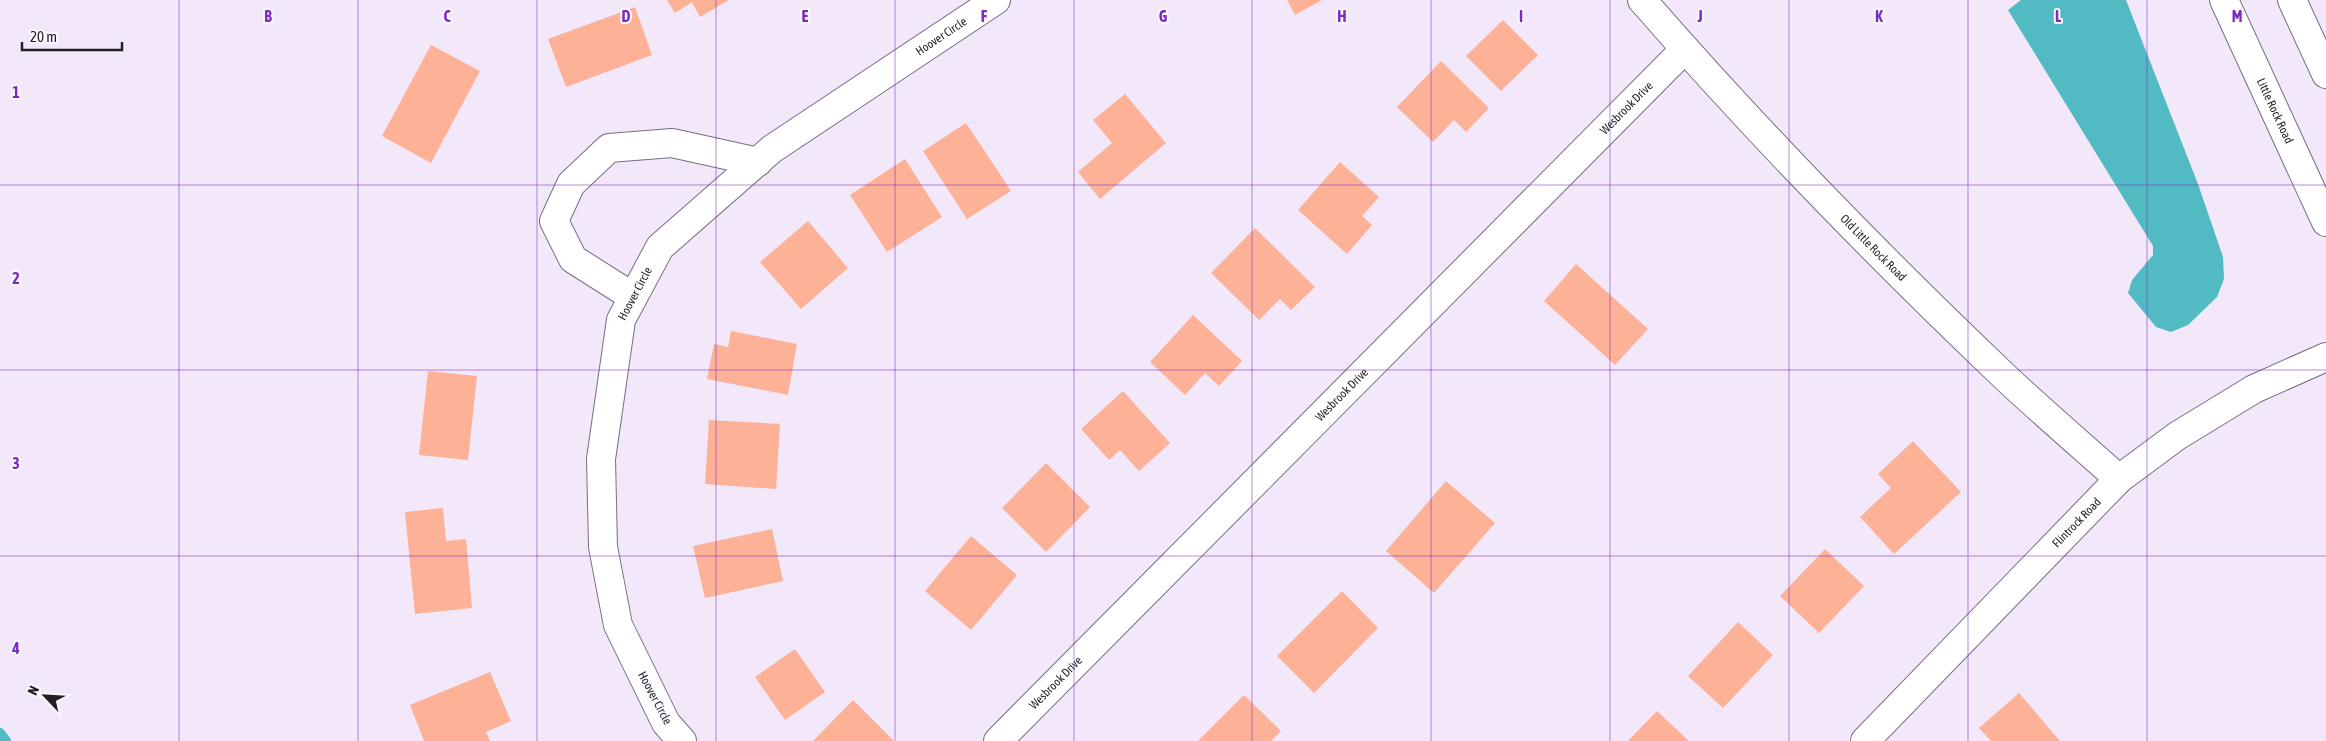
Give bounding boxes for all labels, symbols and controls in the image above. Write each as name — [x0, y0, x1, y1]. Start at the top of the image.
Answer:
text: B — [264, 7, 272, 25]
text: C — [443, 7, 451, 25]
text: D — [622, 7, 631, 25]
text: E — [802, 7, 809, 25]
text: F — [981, 7, 988, 25]
text: G — [1159, 7, 1168, 25]
text: H — [1337, 7, 1347, 25]
text: I — [1519, 7, 1523, 25]
text: J — [1696, 7, 1703, 25]
text: K — [1875, 7, 1883, 25]
text: L — [2055, 7, 2062, 25]
text: M — [2232, 7, 2242, 25]
street label: Hoover Circle — [913, 14, 969, 58]
scale bar — [22, 20, 122, 52]
text: 20 m — [30, 28, 57, 45]
street label: Little Rock Road — [2254, 76, 2296, 146]
street label: Wesbrook Drive — [1597, 79, 1656, 137]
text: 1 — [12, 83, 20, 101]
street label: Old Little Rock Road — [1837, 212, 1909, 284]
street label: Hoover Circle — [615, 265, 655, 323]
text: 2 — [12, 269, 20, 287]
street label: Wesbrook Drive — [1313, 365, 1371, 424]
text: 3 — [12, 454, 20, 472]
street label: Flintrock Road — [2049, 495, 2104, 550]
text: 4 — [11, 639, 20, 657]
street label: Wesbrook Drive — [1027, 653, 1085, 712]
street label: Hoover Circle — [635, 669, 675, 727]
north arrow — [20, 671, 70, 721]
text: N — [24, 683, 42, 698]

